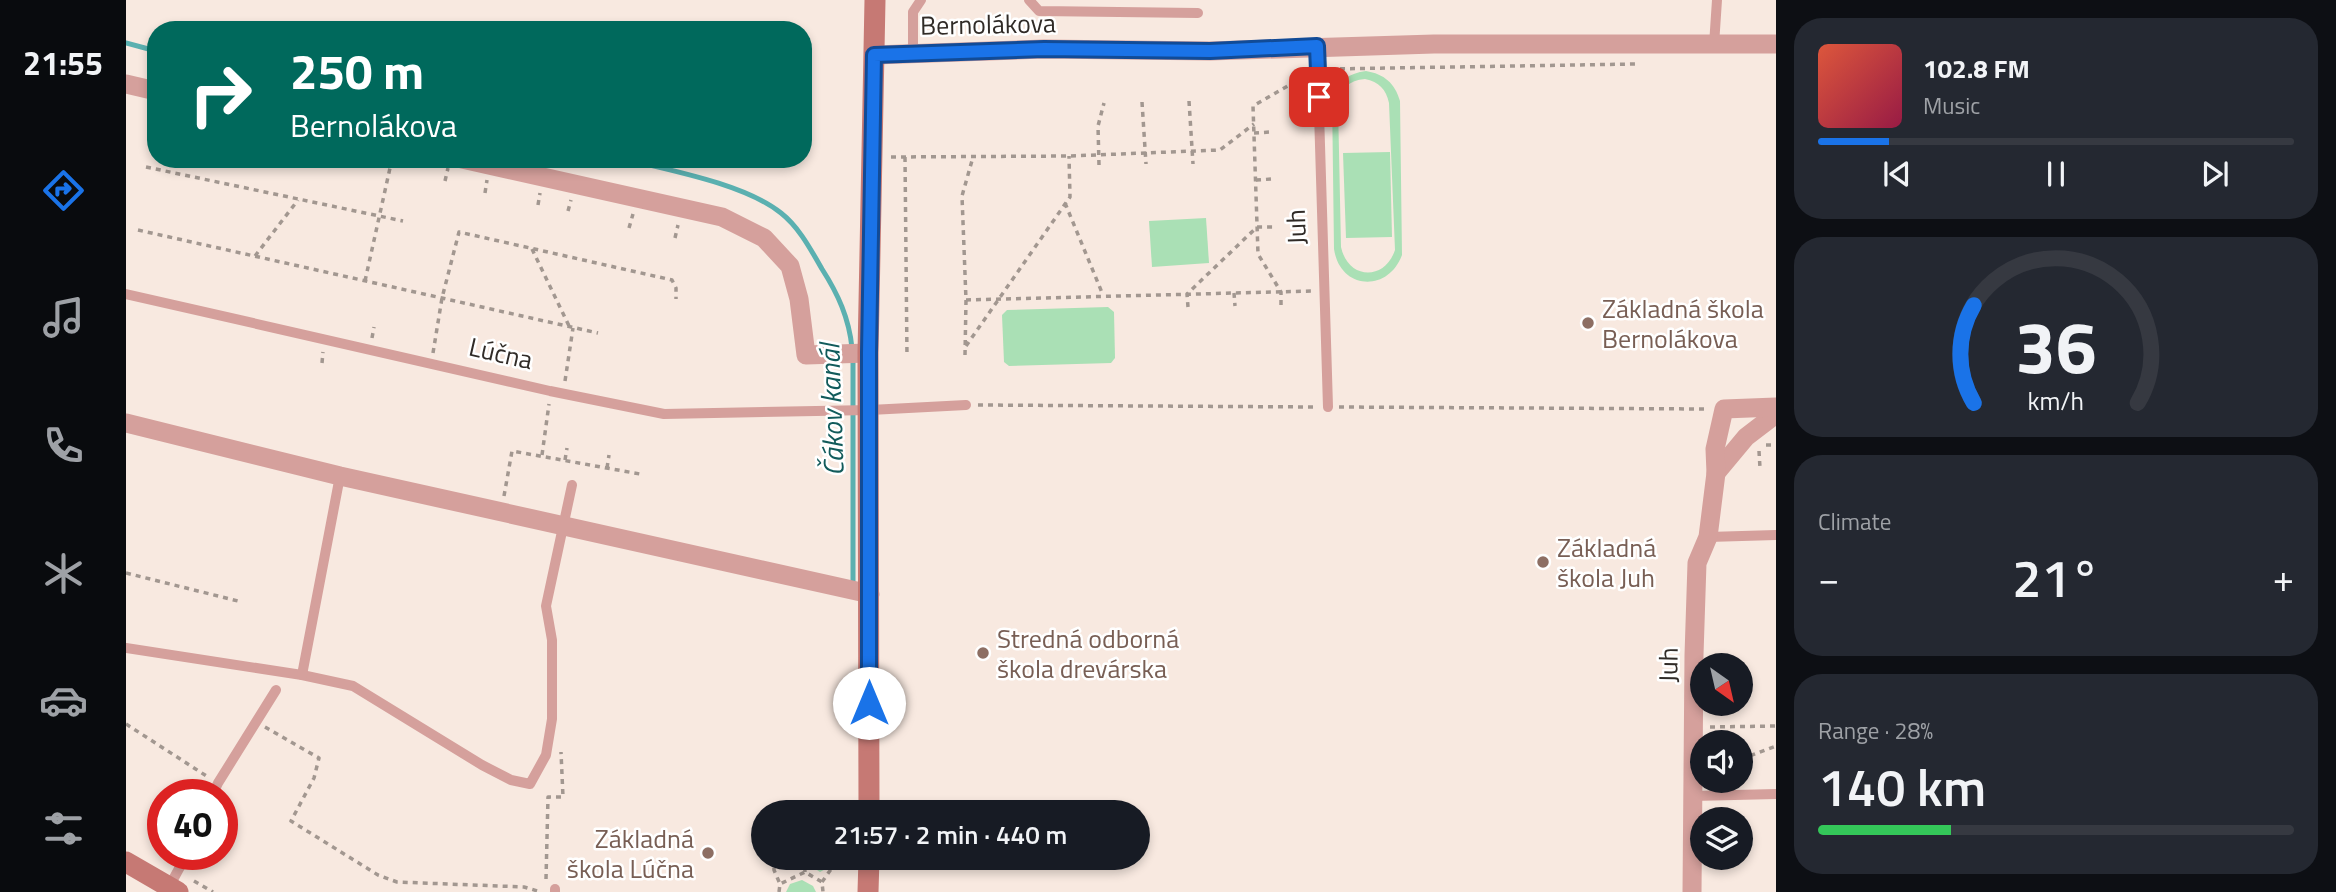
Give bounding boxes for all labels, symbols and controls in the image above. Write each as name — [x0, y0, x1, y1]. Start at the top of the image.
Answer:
street label: Bernolákova — [920, 3, 1056, 45]
text: 250 m — [290, 33, 424, 108]
text: 21:55 — [23, 39, 103, 87]
icon: right — [175, 49, 266, 140]
text: 102.8 FM — [1923, 49, 2030, 88]
pin — [1289, 67, 1349, 127]
icon: arrive — [1300, 78, 1338, 116]
text: Music — [1923, 88, 1980, 123]
text: Bernolákova — [290, 101, 457, 149]
icon: previous — [1878, 155, 1916, 193]
icon: pause — [2037, 155, 2075, 193]
icon: next — [2196, 155, 2234, 193]
icon: directions — [39, 166, 88, 215]
street label: Juh — [1276, 209, 1316, 245]
place label: Základná škola Bernolákova — [1602, 289, 1764, 358]
text: 36 — [2015, 291, 2097, 401]
icon: music — [39, 293, 88, 342]
marker: Základná škola Bernolákova — [1580, 315, 1596, 331]
street label: Lúčna — [465, 327, 537, 379]
water label: Čákov kanál — [807, 340, 855, 477]
text: km/h — [2028, 382, 2084, 420]
icon: phone — [39, 421, 88, 470]
text: Climate — [1818, 504, 1891, 539]
place label: Základná škola Juh — [1557, 528, 1656, 597]
text: 21° — [2012, 538, 2100, 617]
icon: climate — [39, 549, 88, 598]
text: − — [1818, 549, 1839, 607]
text: + — [2273, 549, 2294, 607]
marker: Základná škola Juh — [1535, 554, 1551, 570]
place label: Stredná odborná škola drevárska — [997, 619, 1179, 688]
marker: Stredná odborná škola drevárska — [975, 645, 991, 661]
street label: Juh — [1648, 647, 1688, 683]
north arrow — [1690, 653, 1754, 716]
map controls — [1690, 653, 1753, 870]
position arrow — [832, 666, 906, 740]
icon: car — [39, 676, 88, 725]
text: Range · 28% — [1818, 713, 1933, 748]
button: sound — [1690, 730, 1753, 793]
text: 140 km — [1818, 747, 1986, 826]
speed limit sign: 40 — [147, 779, 238, 870]
icon: filters — [39, 804, 88, 853]
button: layers — [1690, 807, 1753, 870]
text: 21:57 · 2 min · 440 m — [834, 815, 1067, 854]
place label: Základná škola Lúčna — [567, 819, 694, 888]
marker: Základná škola Lúčna — [700, 845, 716, 861]

